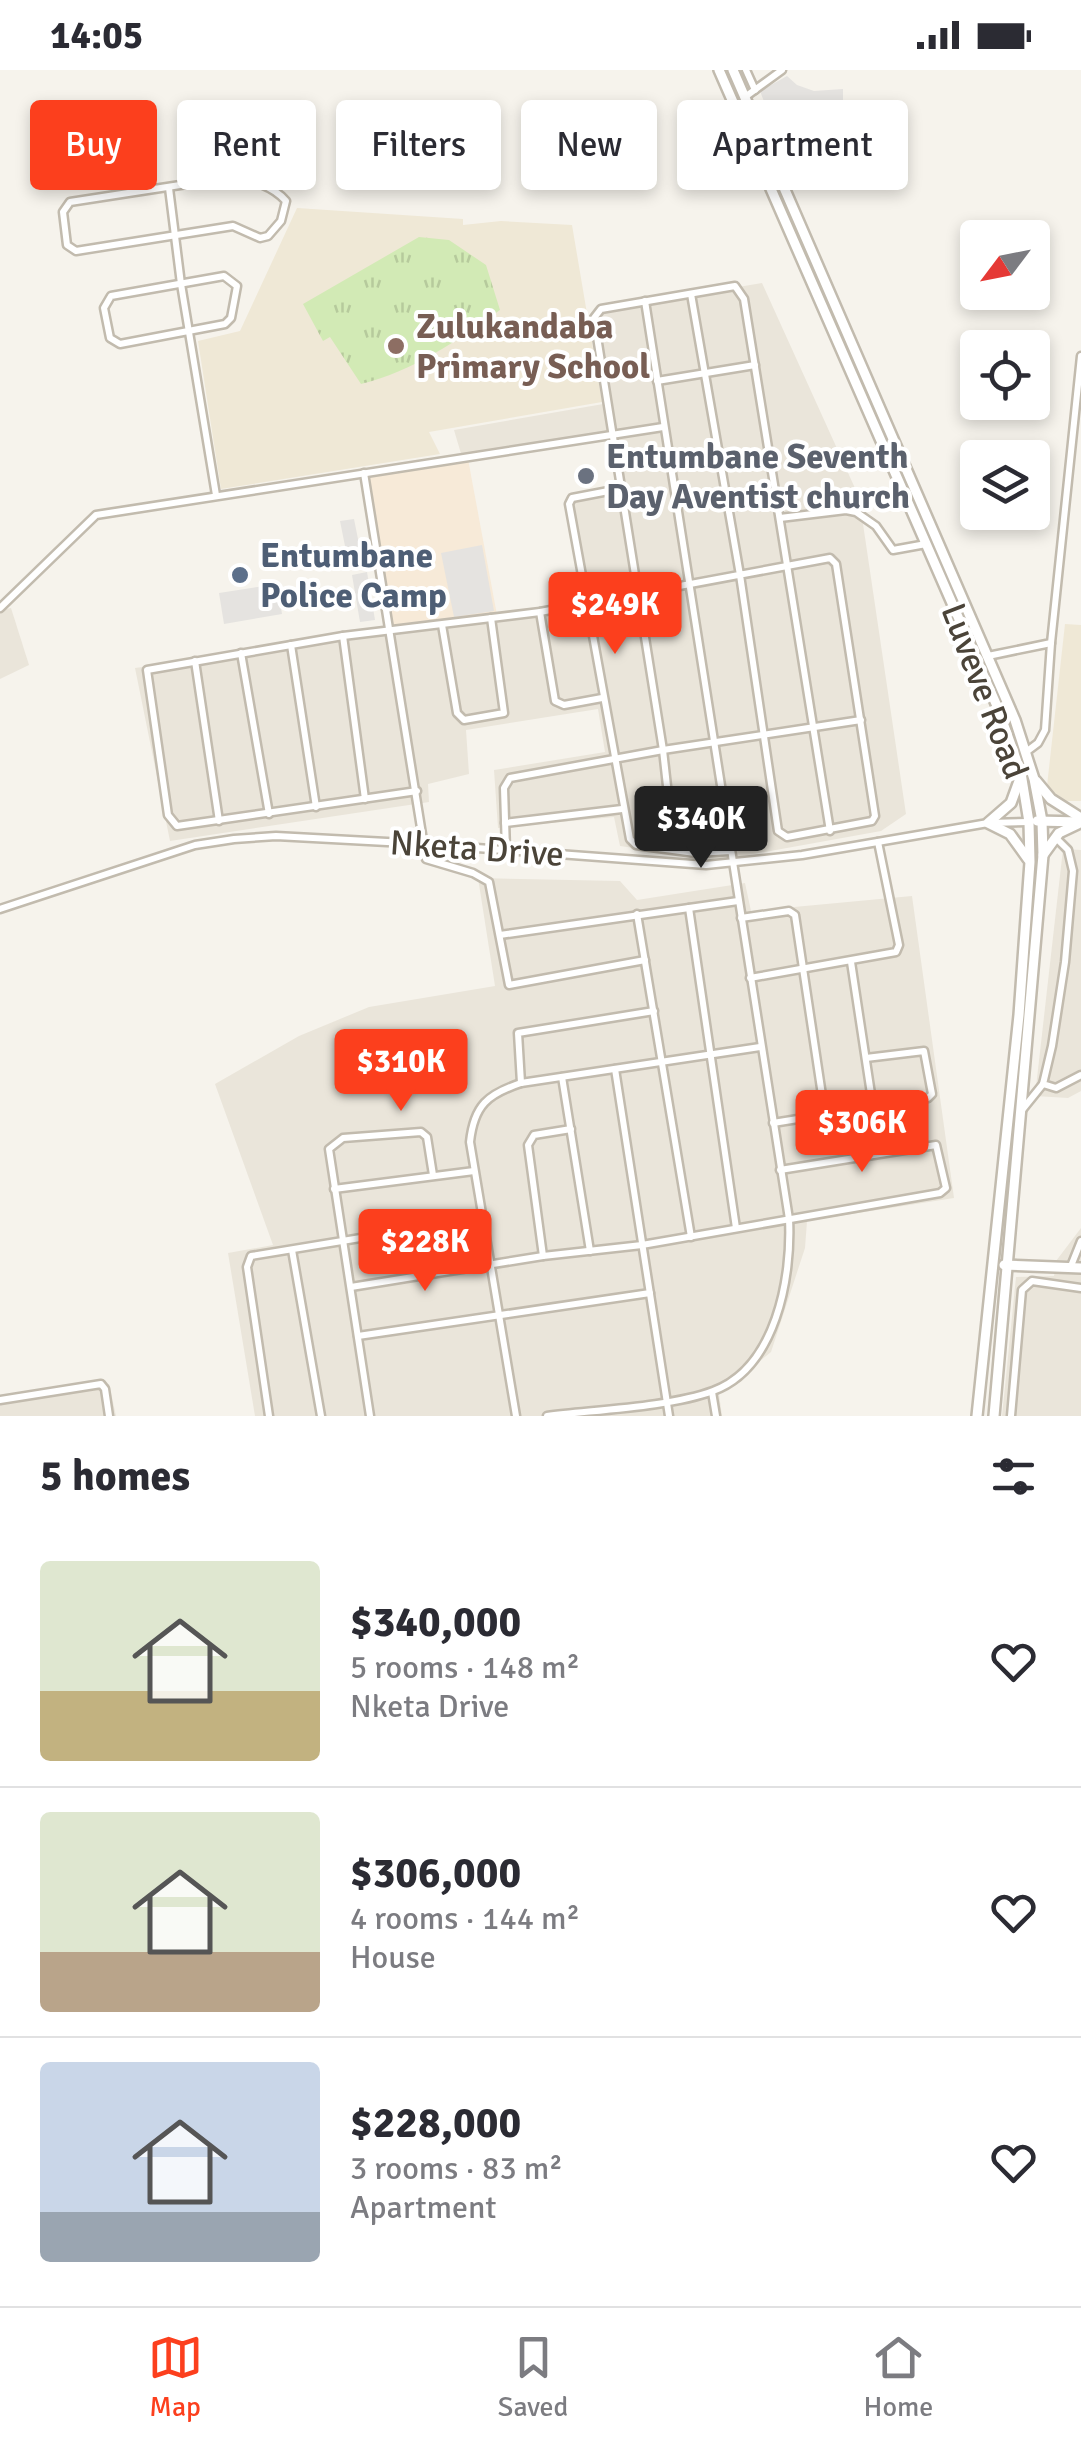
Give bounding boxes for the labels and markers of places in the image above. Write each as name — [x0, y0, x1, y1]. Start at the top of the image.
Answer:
place label: Zulukandaba Primary School — [416, 305, 650, 388]
marker: Zulukandaba Primary School — [385, 335, 407, 357]
place label: Entumbane Seventh Day Aventist church — [606, 435, 910, 518]
marker: Entumbane Seventh Day Aventist church — [575, 465, 597, 487]
place label: Entumbane Police Camp — [260, 534, 447, 617]
marker: Entumbane Police Camp — [229, 564, 251, 586]
pin: $249K — [545, 572, 685, 657]
pin: $340K — [631, 786, 771, 871]
pin: $310K — [331, 1029, 471, 1114]
pin: $306K — [792, 1090, 932, 1175]
pin: $228K — [355, 1209, 495, 1294]

